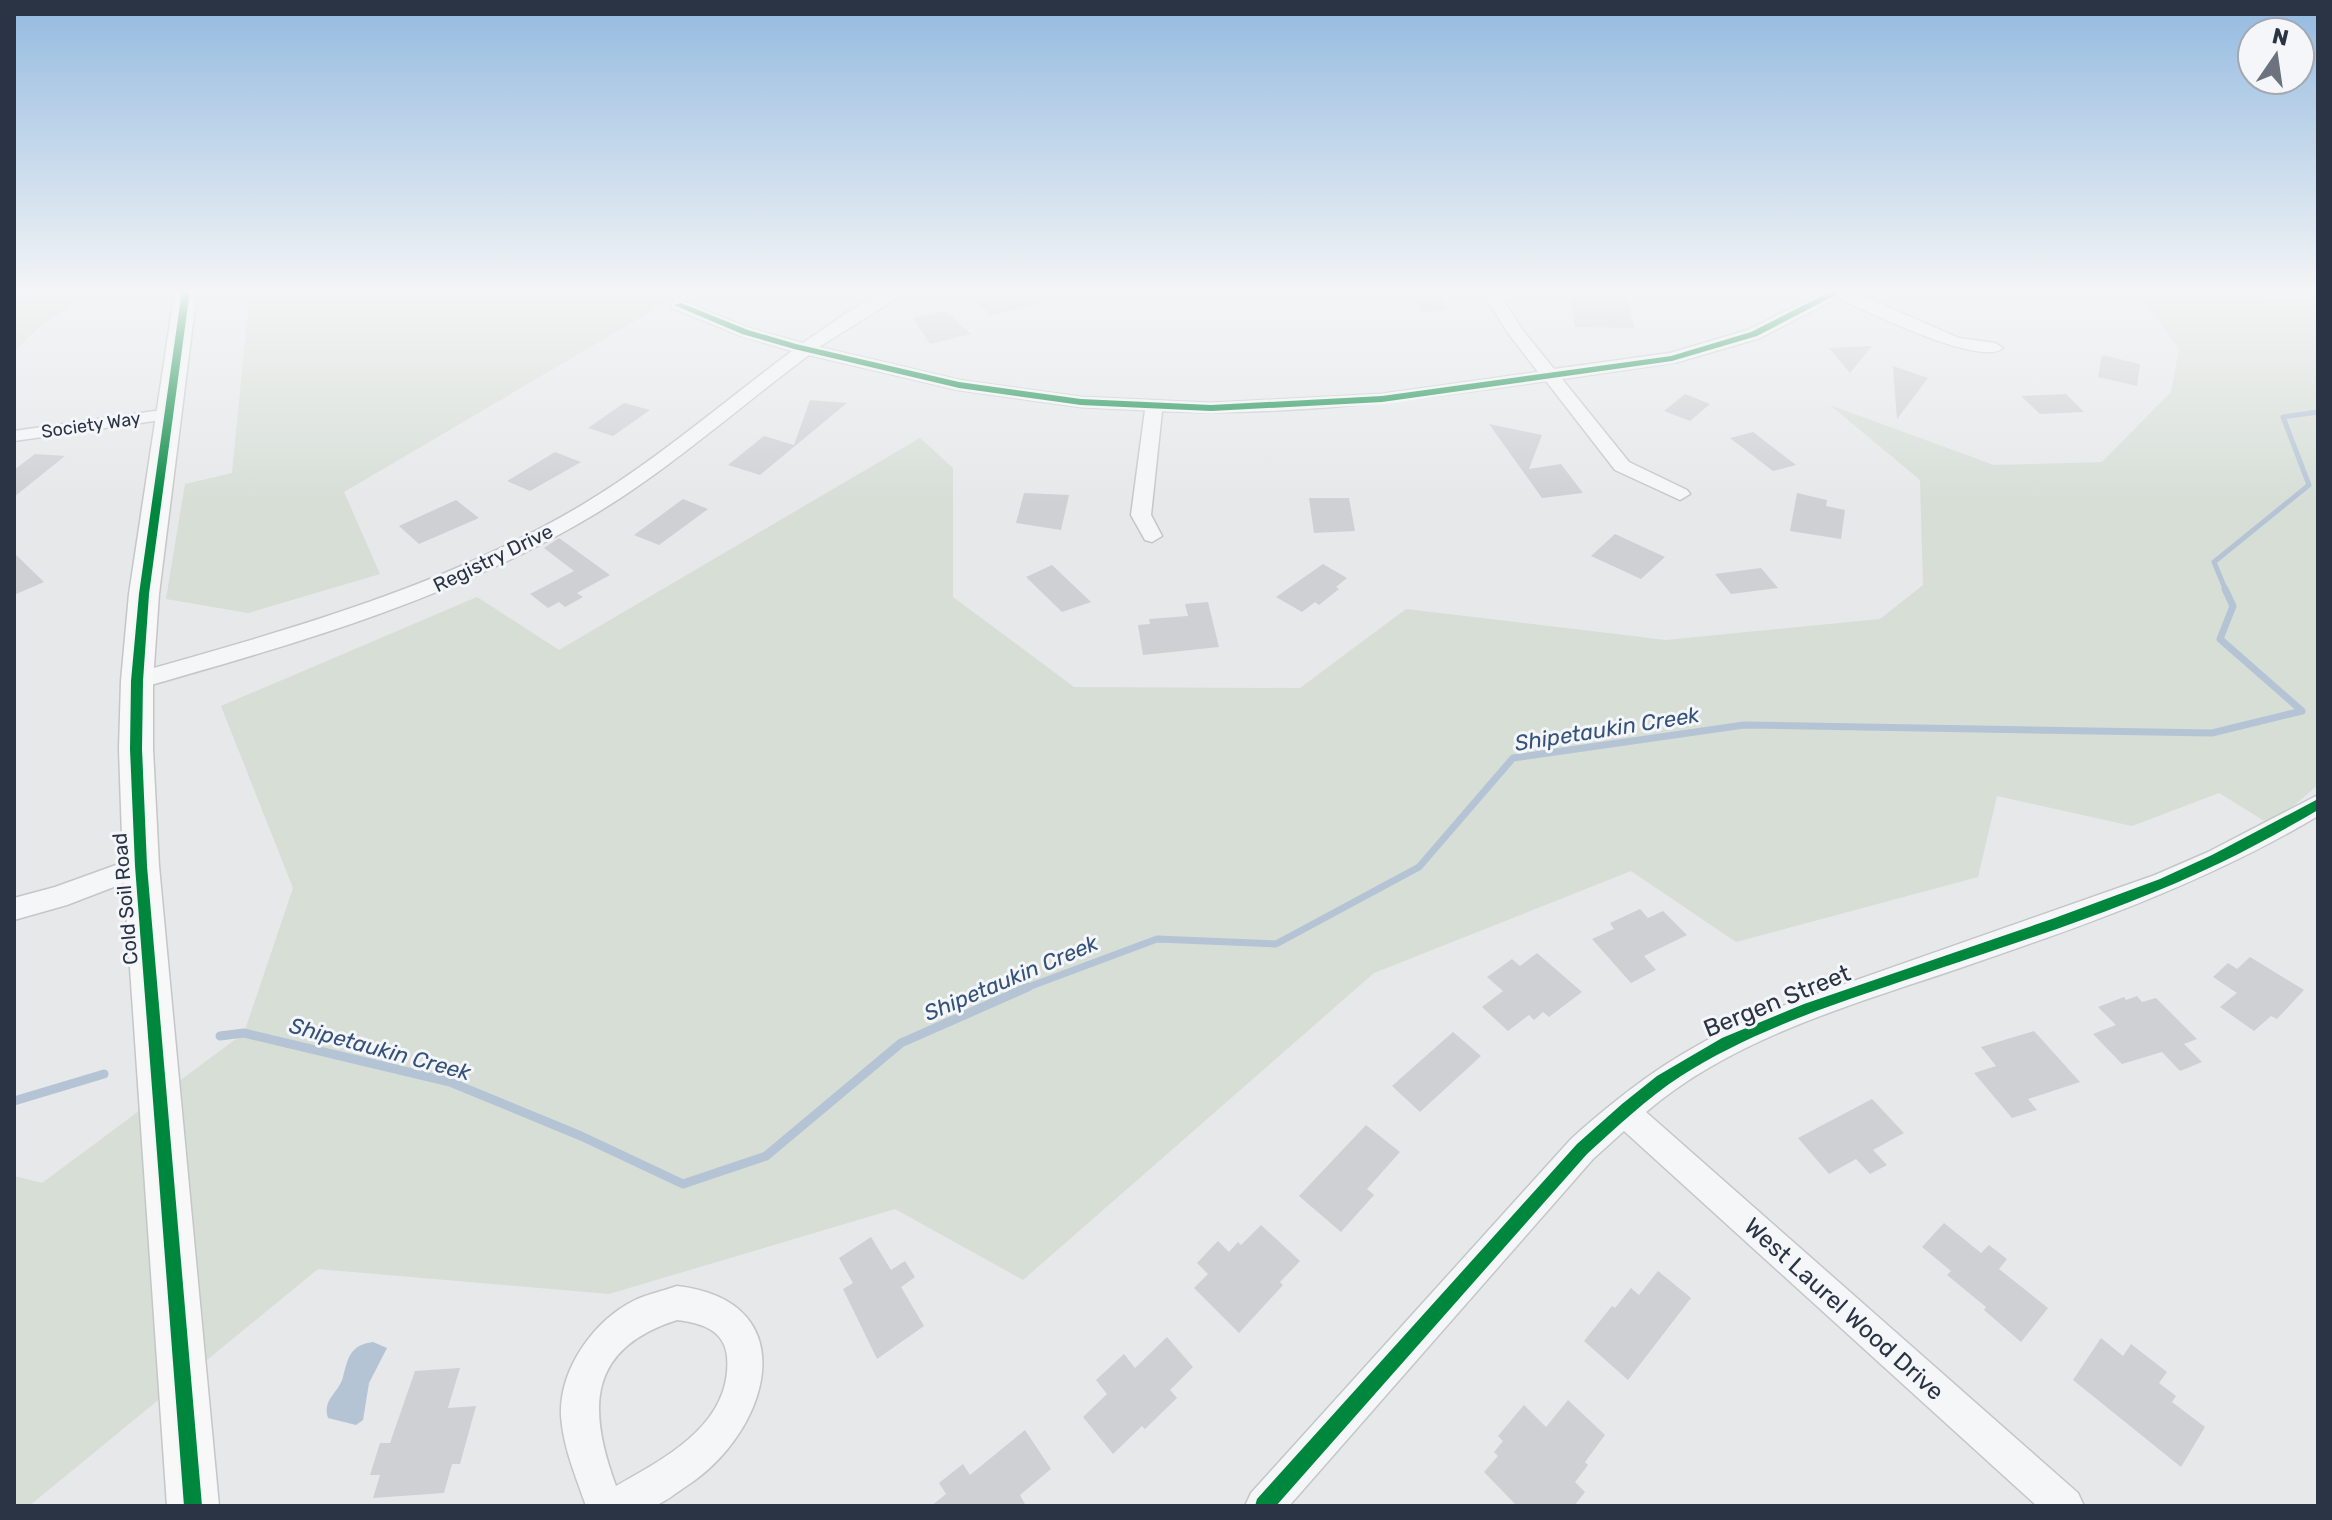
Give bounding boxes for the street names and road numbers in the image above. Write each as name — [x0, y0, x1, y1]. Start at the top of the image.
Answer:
street label: Society Way — [40, 407, 142, 443]
street label: Registry Drive — [429, 519, 557, 597]
street label: Cold Soil Road — [107, 832, 143, 966]
street label: Bergen Street — [1699, 959, 1855, 1043]
street label: West Laurel Wood Drive — [1739, 1212, 1949, 1406]

